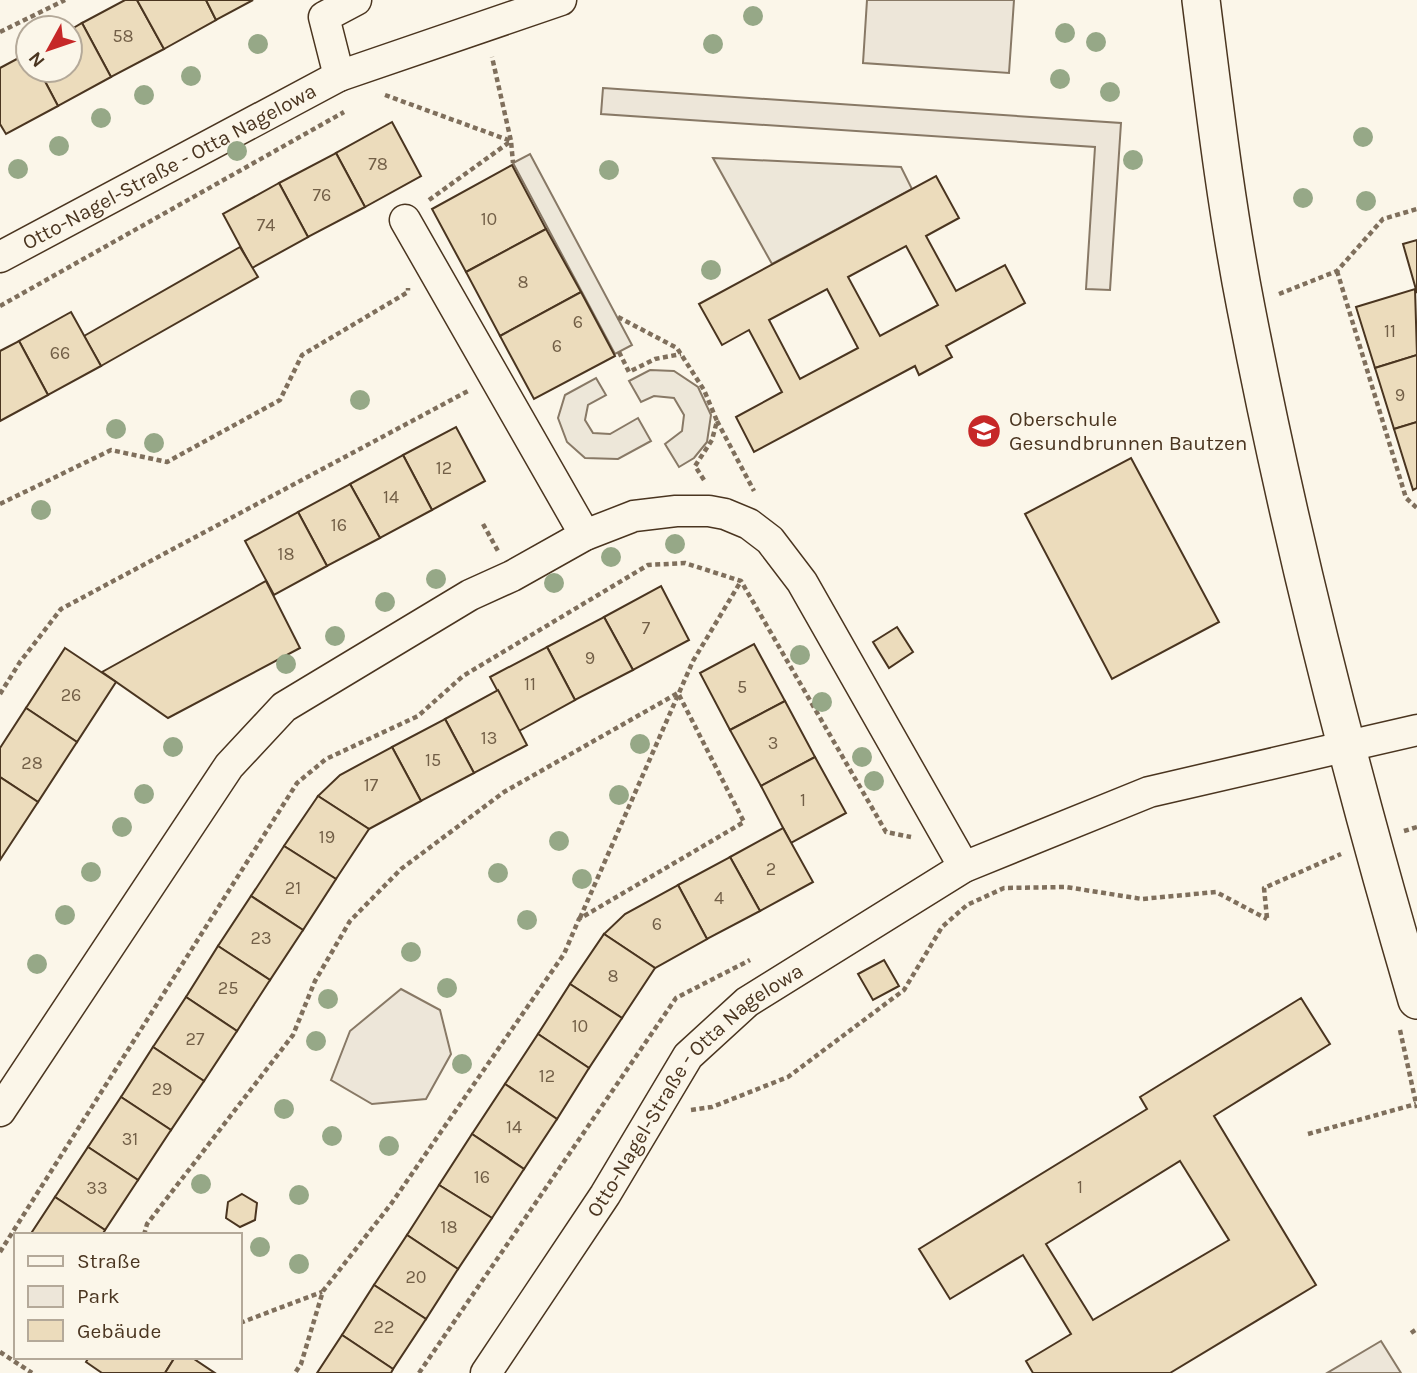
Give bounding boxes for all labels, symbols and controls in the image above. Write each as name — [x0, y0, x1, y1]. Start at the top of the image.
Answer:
north arrow — [14, 14, 84, 84]
house number: 58 — [112, 25, 134, 47]
text: N — [24, 47, 50, 72]
street label: Otto-Nagel-Straße - Otta Nagelowa — [18, 78, 320, 255]
house number: 78 — [368, 153, 388, 175]
house number: 76 — [313, 184, 331, 206]
house number: 10 — [481, 208, 497, 230]
house number: 74 — [257, 214, 275, 236]
house number: 8 — [517, 271, 529, 293]
house number: 6 — [573, 311, 583, 333]
house number: 11 — [1384, 320, 1396, 342]
house number: 6 — [552, 335, 562, 357]
house number: 66 — [50, 342, 70, 364]
house number: 9 — [1395, 384, 1405, 406]
place label: Oberschule Gesundbrunnen Bautzen — [1009, 407, 1247, 455]
school or university icon: Oberschule Gesundbrunnen Bautzen — [965, 412, 1003, 450]
house number: 12 — [436, 457, 452, 479]
house number: 14 — [383, 486, 399, 508]
house number: 16 — [331, 514, 347, 536]
house number: 18 — [277, 543, 295, 565]
house number: 7 — [642, 617, 651, 639]
house number: 9 — [585, 647, 595, 669]
house number: 11 — [524, 673, 536, 695]
house number: 5 — [737, 676, 747, 698]
house number: 26 — [61, 684, 81, 706]
house number: 13 — [481, 727, 497, 749]
house number: 3 — [768, 732, 778, 754]
house number: 15 — [425, 749, 441, 771]
house number: 28 — [21, 752, 43, 774]
house number: 17 — [364, 774, 379, 796]
house number: 1 — [800, 789, 806, 811]
house number: 19 — [319, 826, 335, 848]
house number: 2 — [766, 858, 776, 880]
house number: 21 — [285, 877, 301, 899]
house number: 4 — [714, 887, 724, 909]
house number: 6 — [652, 913, 662, 935]
house number: 23 — [250, 927, 272, 949]
street label: Otto-Nagel-Straße - Otta Nagelowa — [582, 958, 807, 1221]
house number: 8 — [607, 965, 619, 987]
house number: 25 — [218, 977, 238, 999]
house number: 10 — [572, 1015, 588, 1037]
house number: 27 — [186, 1028, 205, 1050]
house number: 12 — [539, 1065, 555, 1087]
house number: 29 — [152, 1078, 172, 1100]
house number: 14 — [506, 1116, 522, 1138]
house number: 31 — [122, 1128, 138, 1150]
house number: 16 — [474, 1166, 490, 1188]
house number: 1 — [1077, 1176, 1083, 1198]
house number: 33 — [86, 1177, 108, 1199]
house number: 18 — [440, 1216, 458, 1238]
legend — [14, 1233, 242, 1359]
text: Straße — [77, 1249, 140, 1273]
house number: 20 — [405, 1266, 427, 1288]
text: Park — [77, 1284, 120, 1308]
house number: 22 — [374, 1316, 394, 1338]
text: Gebäude — [77, 1319, 161, 1343]

